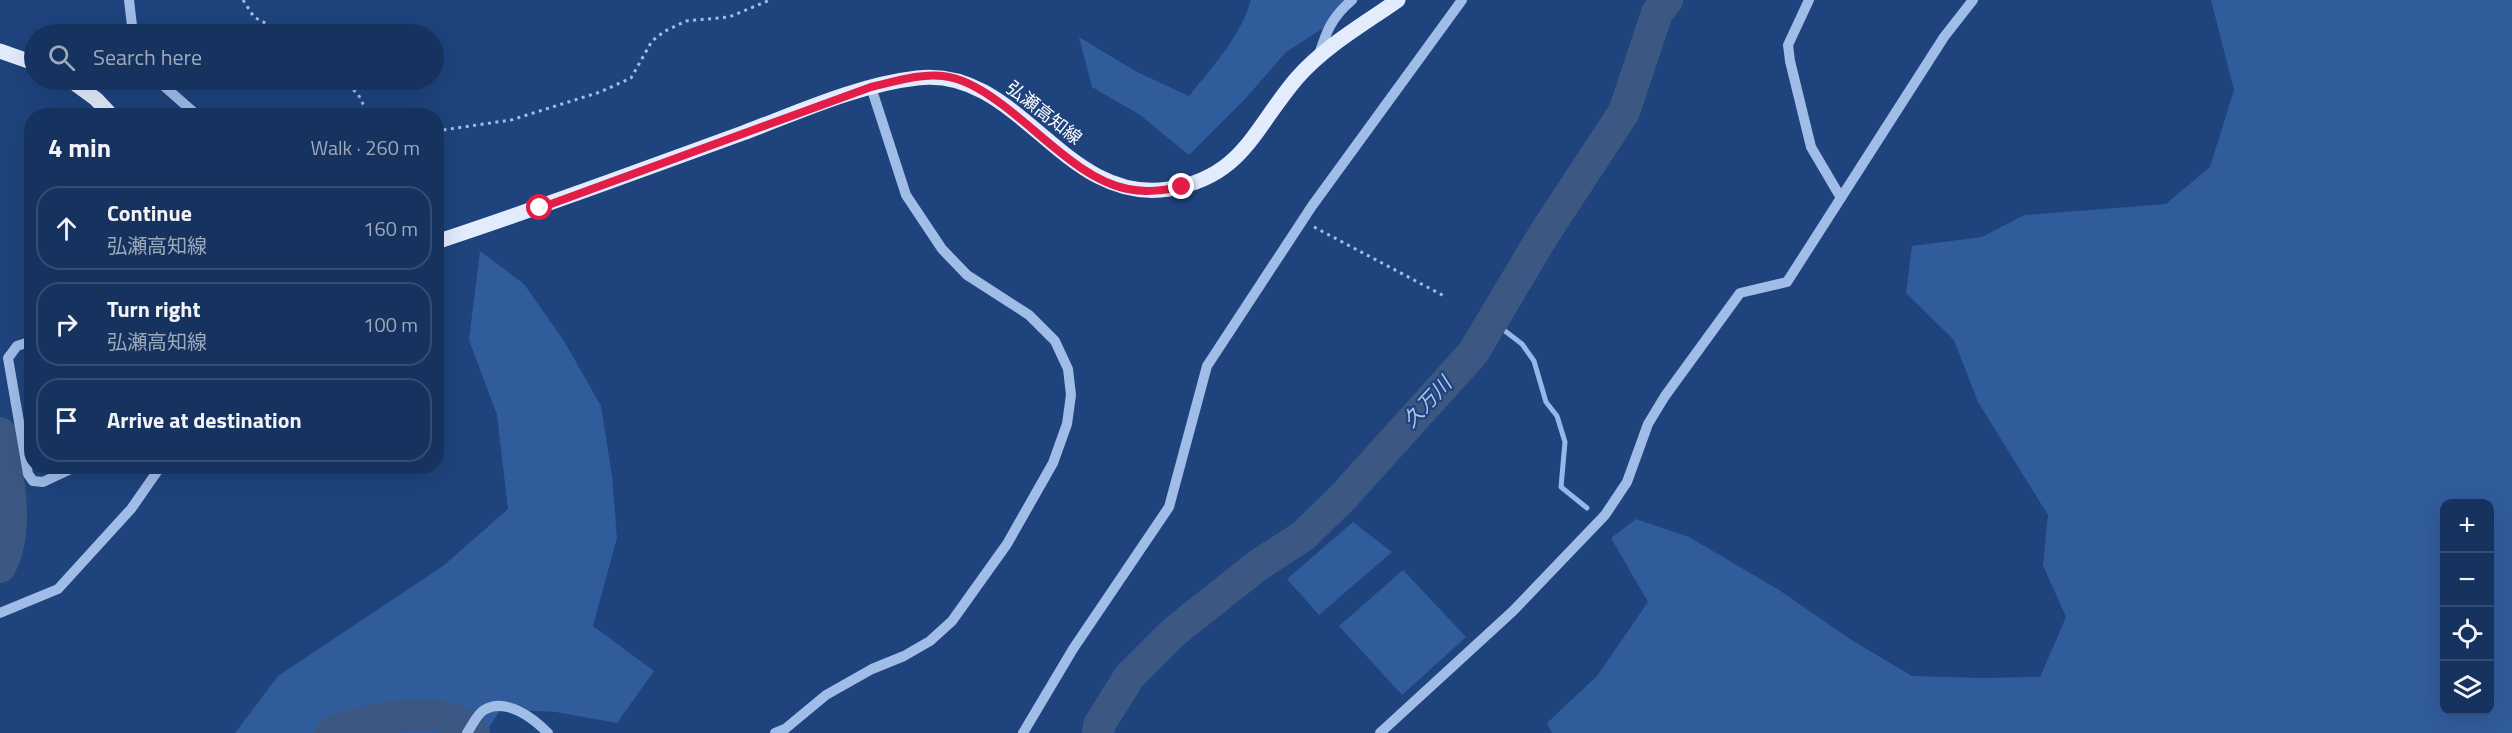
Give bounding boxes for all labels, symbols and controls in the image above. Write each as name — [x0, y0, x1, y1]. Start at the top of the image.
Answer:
search box — [24, 24, 444, 90]
text: Search here — [93, 40, 202, 74]
icon: search — [45, 41, 78, 74]
street label: 弘瀬高知線 — [1001, 74, 1088, 151]
text: 4 min — [48, 128, 111, 167]
text: Walk · 260 m — [311, 132, 420, 163]
route end — [1168, 173, 1194, 199]
route start — [526, 194, 552, 220]
text: Continue — [107, 196, 192, 230]
icon: ahead — [50, 212, 83, 245]
text: 160 m — [363, 213, 418, 244]
text: 弘瀬高知線 — [107, 230, 207, 261]
text: Turn right — [107, 292, 201, 326]
icon: right — [50, 308, 83, 341]
text: 100 m — [363, 309, 418, 340]
text: 弘瀬高知線 — [107, 326, 207, 357]
water label: 久万川 — [1395, 368, 1460, 434]
text: Arrive at destination — [107, 403, 302, 437]
icon: arrive — [50, 404, 83, 437]
map controls — [2440, 499, 2494, 715]
button: + — [2440, 499, 2494, 553]
button: − — [2440, 553, 2494, 607]
button: locate — [2440, 607, 2494, 661]
button: layers — [2440, 661, 2494, 715]

